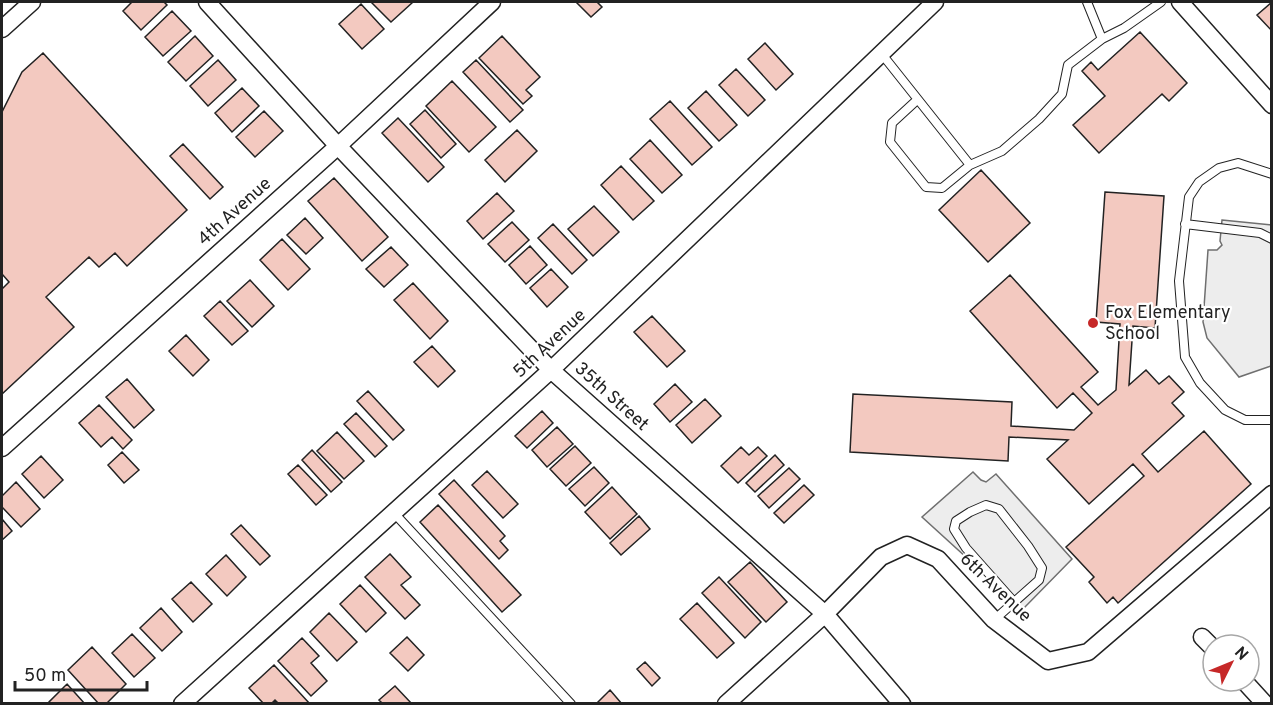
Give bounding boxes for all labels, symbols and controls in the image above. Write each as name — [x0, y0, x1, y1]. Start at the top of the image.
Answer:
street label: 4th Avenue — [193, 173, 277, 251]
place label: Fox Elementary School — [1105, 302, 1231, 346]
street label: 5th Avenue — [509, 304, 591, 384]
marker: Fox Elementary School — [1086, 316, 1100, 330]
street label: 35th Street — [569, 358, 653, 436]
street label: 6th Avenue — [954, 548, 1036, 628]
north arrow — [1201, 633, 1261, 693]
text: N — [1229, 643, 1252, 665]
scale bar — [15, 654, 147, 692]
text: 50 m — [24, 665, 66, 688]

